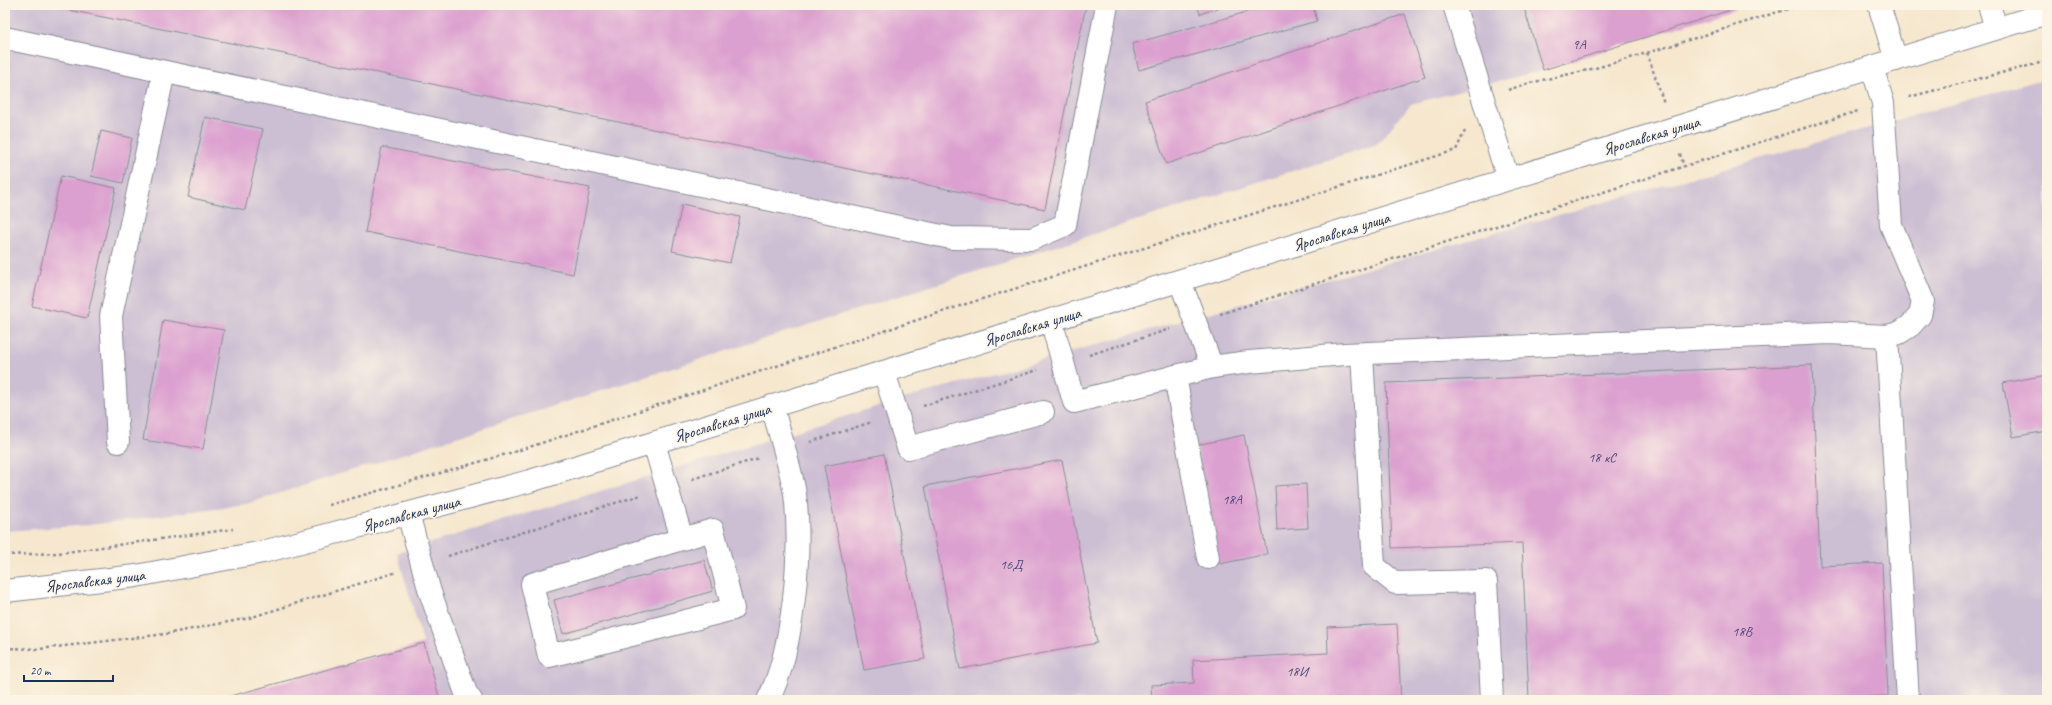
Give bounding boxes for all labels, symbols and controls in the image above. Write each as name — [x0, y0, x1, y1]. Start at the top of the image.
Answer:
house number: 9А — [1572, 36, 1587, 53]
street label: Ярославская улица — [1601, 111, 1703, 160]
street label: Ярославская улица — [1291, 207, 1393, 256]
street label: Ярославская улица — [982, 302, 1084, 351]
street label: Ярославская улица — [672, 398, 774, 447]
house number: 18 кС — [1588, 449, 1617, 466]
street label: Ярославская улица — [360, 491, 463, 537]
house number: 18А — [1222, 491, 1243, 508]
house number: 16Д — [1000, 556, 1024, 573]
street label: Ярославская улица — [44, 565, 147, 597]
house number: 18В — [1732, 623, 1754, 640]
scale bar — [24, 657, 113, 683]
text: 20 m — [30, 663, 52, 679]
house number: 18И — [1286, 663, 1310, 680]

